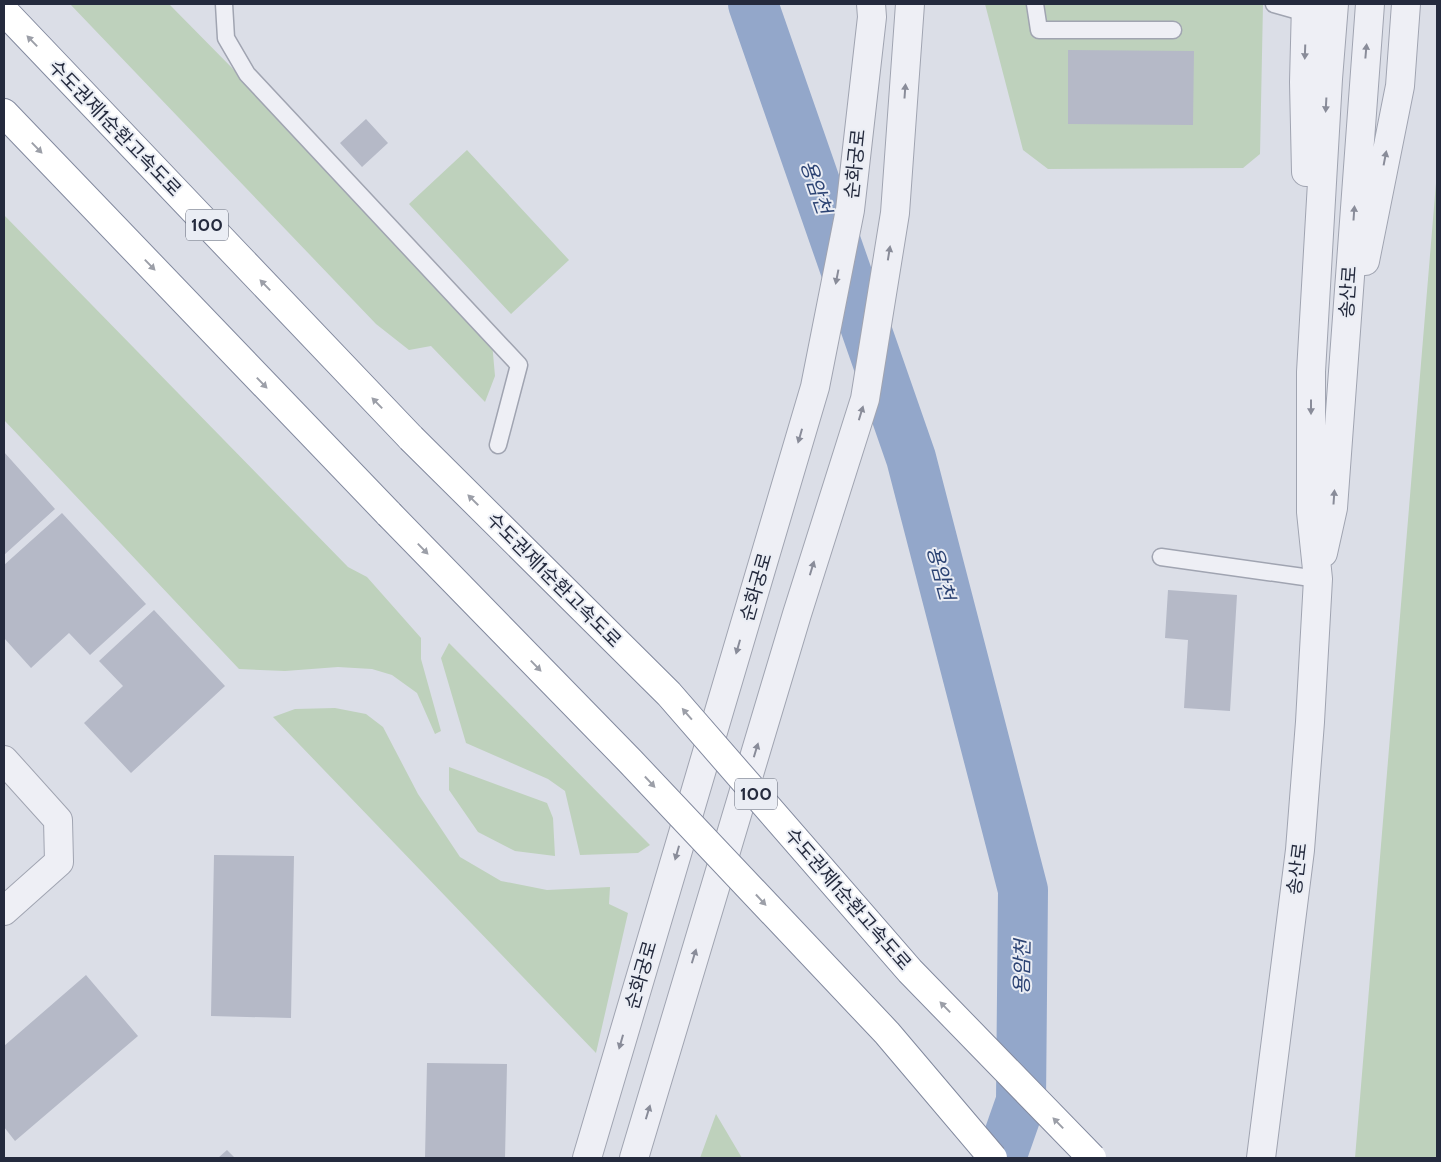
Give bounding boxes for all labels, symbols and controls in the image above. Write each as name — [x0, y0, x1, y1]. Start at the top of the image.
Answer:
one-way arrow — [26, 35, 38, 47]
one-way arrow — [1363, 42, 1371, 58]
one-way arrow — [1301, 45, 1309, 61]
street label: 수도권제1순환고속도로 — [44, 55, 186, 201]
one-way arrow — [901, 83, 909, 99]
one-way arrow — [1322, 97, 1330, 113]
street label: 순화궁로 — [840, 128, 870, 200]
one-way arrow — [31, 142, 43, 154]
one-way arrow — [1382, 149, 1390, 165]
water label: 용암천 — [796, 157, 837, 219]
one-way arrow — [1350, 204, 1358, 220]
road number: 100 — [186, 210, 228, 240]
one-way arrow — [885, 244, 893, 260]
one-way arrow — [144, 259, 156, 271]
street label: 송산로 — [1335, 265, 1361, 319]
one-way arrow — [833, 270, 841, 285]
one-way arrow — [259, 280, 271, 292]
one-way arrow — [256, 376, 268, 388]
one-way arrow — [371, 397, 383, 409]
one-way arrow — [1307, 399, 1315, 415]
one-way arrow — [857, 405, 865, 420]
one-way arrow — [796, 428, 804, 443]
one-way arrow — [1330, 489, 1338, 505]
one-way arrow — [468, 495, 480, 507]
street label: 수도권제1순환고속도로 — [482, 508, 626, 652]
one-way arrow — [417, 543, 429, 555]
water label: 용암천 — [922, 543, 960, 605]
street label: 순화궁로 — [735, 550, 777, 624]
one-way arrow — [809, 560, 816, 575]
one-way arrow — [734, 639, 742, 654]
one-way arrow — [530, 659, 542, 671]
one-way arrow — [681, 709, 693, 721]
one-way arrow — [753, 742, 761, 757]
one-way arrow — [644, 776, 656, 788]
road number: 100 — [735, 779, 777, 810]
street label: 수도권제1순환고속도로 — [780, 823, 916, 975]
street label: 송산로 — [1282, 842, 1312, 896]
one-way arrow — [673, 845, 681, 860]
one-way arrow — [755, 894, 767, 906]
water label: 용암천 — [1010, 937, 1035, 995]
street label: 순화궁로 — [620, 938, 662, 1012]
one-way arrow — [691, 948, 699, 963]
one-way arrow — [939, 1001, 951, 1013]
one-way arrow — [617, 1035, 625, 1050]
one-way arrow — [644, 1104, 652, 1119]
one-way arrow — [1052, 1118, 1064, 1130]

